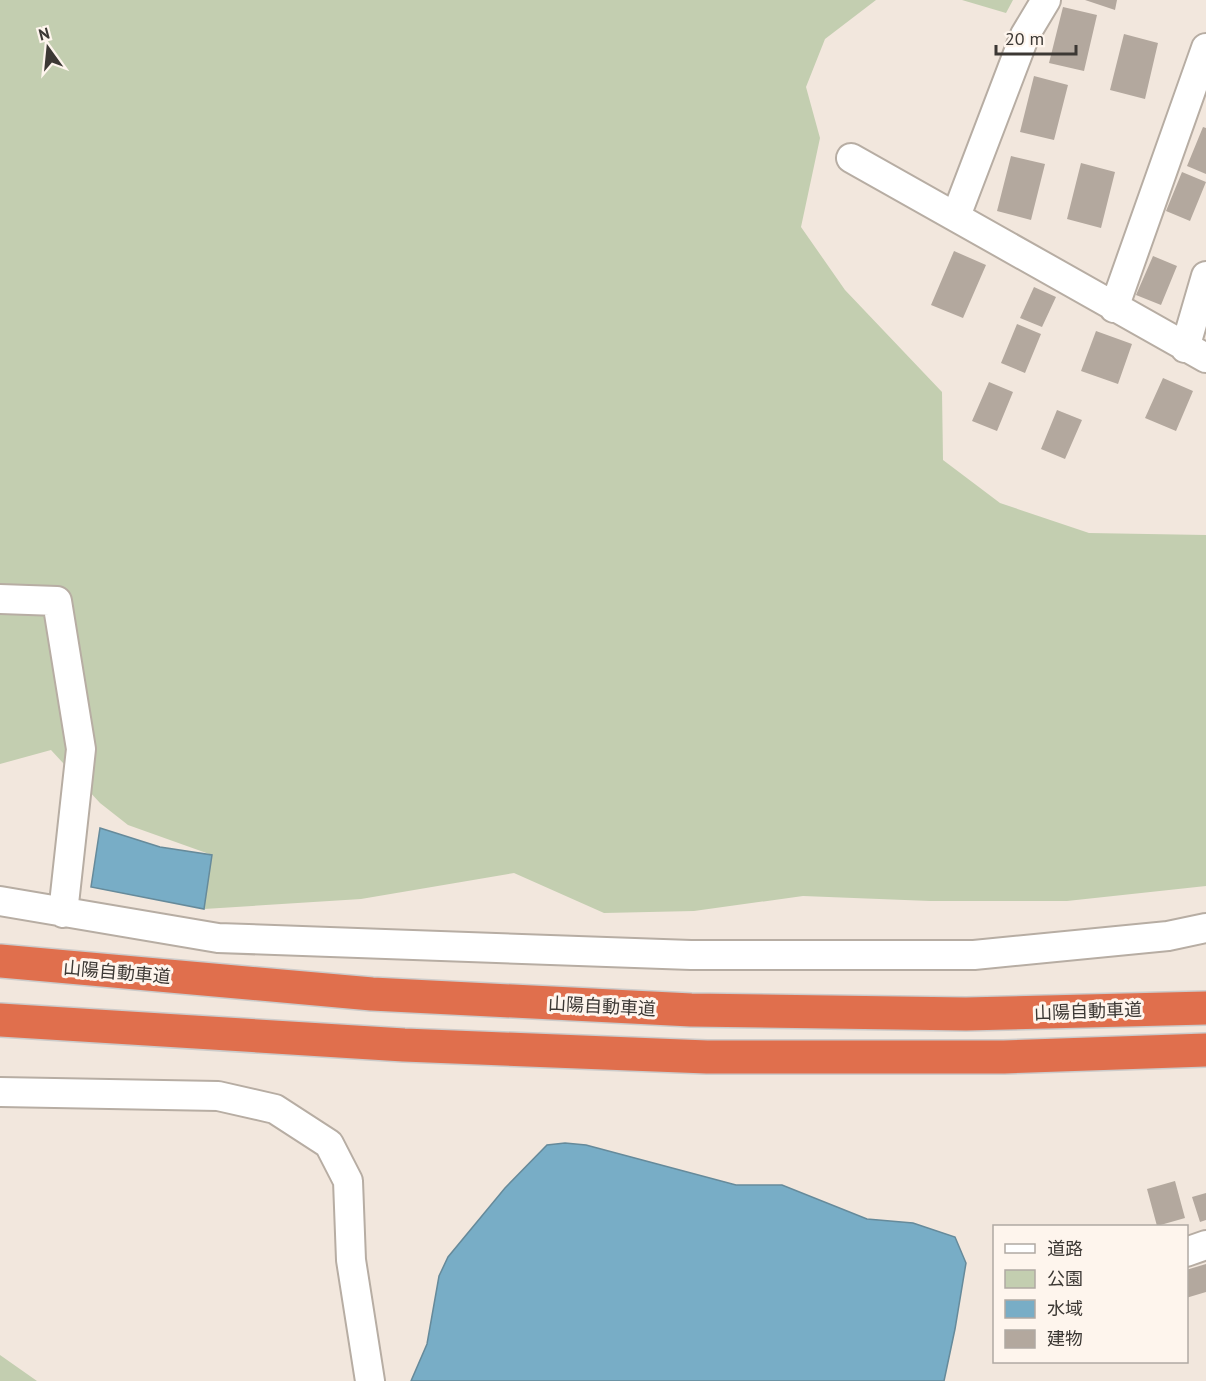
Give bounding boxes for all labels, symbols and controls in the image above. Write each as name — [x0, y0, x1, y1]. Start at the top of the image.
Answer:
north arrow — [18, 18, 78, 78]
scale bar — [996, 18, 1076, 56]
text: N — [36, 22, 52, 45]
text: 20 m — [1005, 27, 1044, 50]
street label: 山陽自動車道 — [62, 956, 172, 988]
street label: 山陽自動車道 — [547, 992, 657, 1020]
street label: 山陽自動車道 — [1034, 998, 1142, 1024]
legend — [993, 1225, 1188, 1363]
text: 道路 — [1047, 1237, 1083, 1260]
text: 公園 — [1047, 1267, 1083, 1290]
text: 水域 — [1047, 1297, 1083, 1320]
text: 建物 — [1047, 1327, 1083, 1350]

